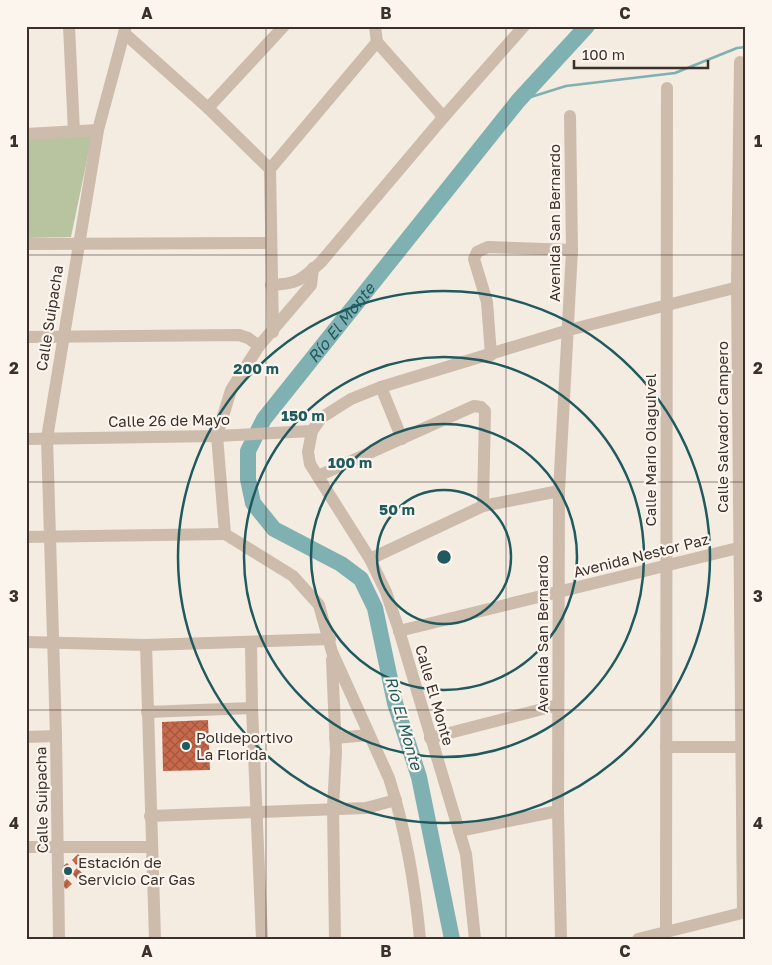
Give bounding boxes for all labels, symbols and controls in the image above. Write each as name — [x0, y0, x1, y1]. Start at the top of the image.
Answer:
text: A — [141, 3, 153, 23]
text: B — [380, 3, 392, 23]
text: C — [619, 3, 631, 23]
scale bar — [574, 38, 708, 70]
text: 100 m — [582, 45, 625, 63]
text: 1 — [10, 131, 18, 151]
text: 1 — [754, 131, 762, 151]
street label: Avenida San Bernardo — [545, 144, 563, 302]
street label: Calle Suipacha — [32, 264, 66, 372]
water label: Río El Monte — [303, 277, 380, 367]
street label: Calle Salvador Campero — [713, 341, 731, 513]
text: 2 — [9, 358, 19, 378]
text: 2 — [753, 358, 763, 378]
text: 200 m — [233, 359, 279, 377]
street label: Calle Mario Olaguivel — [641, 373, 659, 526]
text: 150 m — [281, 406, 325, 424]
street label: Calle 26 de Mayo — [108, 410, 230, 430]
text: 100 m — [328, 453, 372, 471]
text: 50 m — [379, 500, 415, 518]
street label: Avenida Nestor Paz — [571, 529, 711, 581]
centre of rings — [435, 548, 453, 566]
street label: Avenida San Bernardo — [533, 555, 551, 713]
text: 3 — [9, 586, 19, 606]
text: 3 — [753, 586, 763, 606]
street label: Calle El Monte — [412, 643, 458, 748]
water label: Río El Monte — [381, 674, 427, 774]
place label: Polideportivo La Florida — [196, 728, 293, 763]
marker: Polideportivo La Florida — [180, 740, 192, 752]
street label: Calle Suipacha — [31, 746, 51, 854]
text: 4 — [9, 813, 19, 833]
text: 4 — [753, 813, 763, 833]
place label: Estación de Servicio Car Gas — [78, 853, 195, 888]
marker: Estación de Servicio Car Gas — [62, 865, 74, 877]
text: A — [141, 941, 153, 961]
text: B — [380, 941, 392, 961]
text: C — [619, 941, 631, 961]

